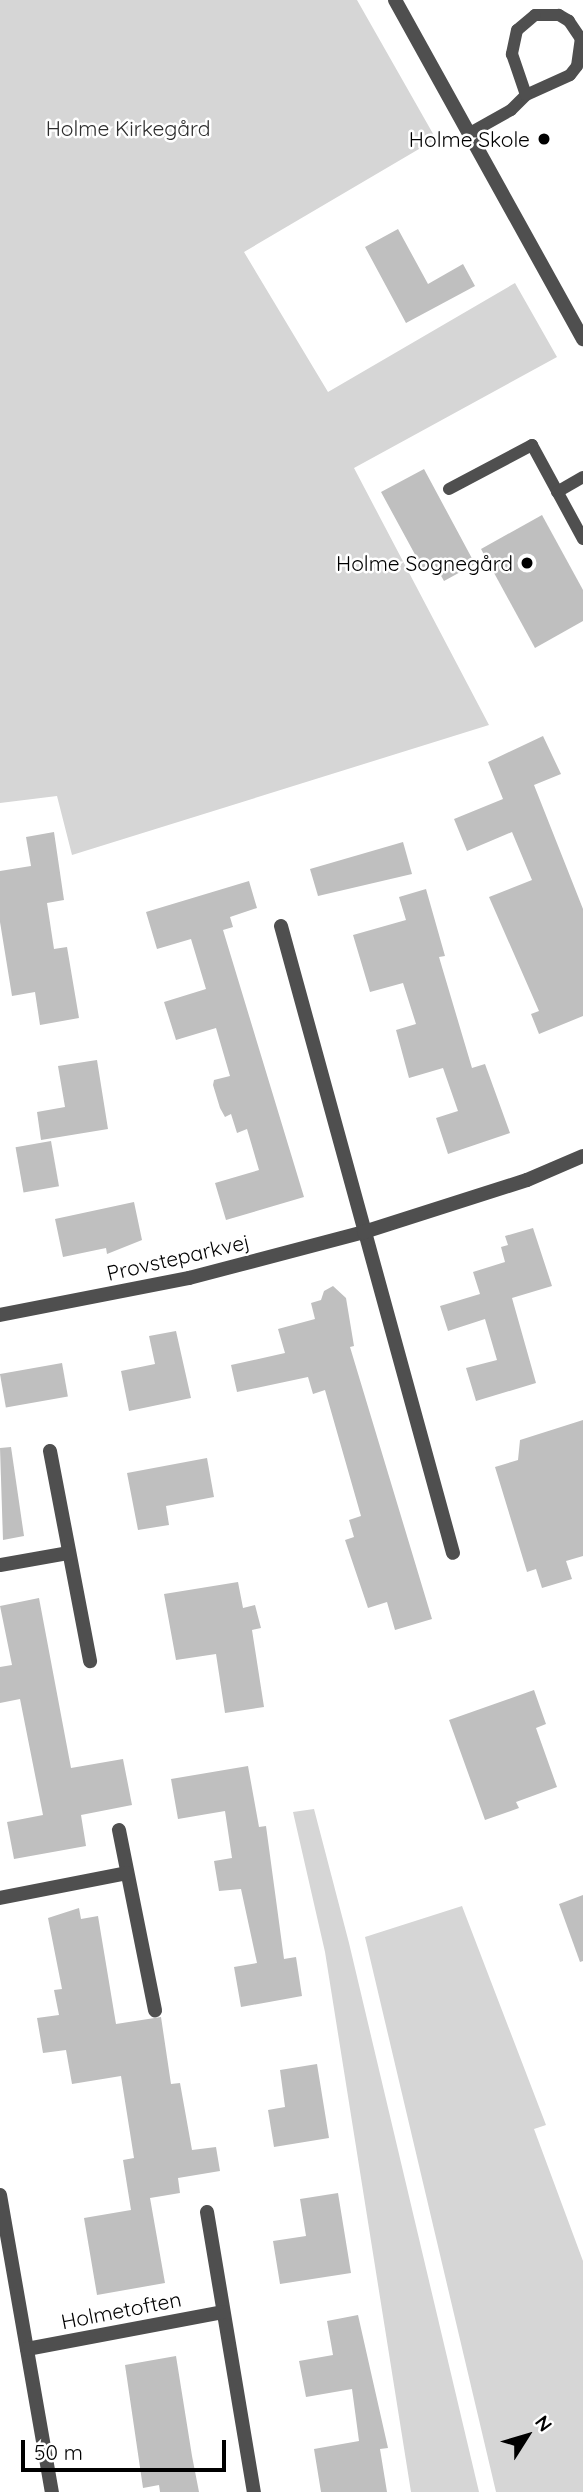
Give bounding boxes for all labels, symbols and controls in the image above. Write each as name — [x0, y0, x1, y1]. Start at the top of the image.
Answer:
park label: Holme Kirkegård — [46, 115, 210, 141]
place label: Holme Skole — [409, 126, 530, 152]
marker: Holme Skole — [536, 131, 552, 147]
place label: Holme Sognegård — [336, 550, 513, 576]
marker: Holme Sognegård — [519, 555, 535, 571]
street label: Provsteparkvej — [104, 1228, 252, 1286]
street label: Holmetoften — [59, 2286, 183, 2334]
north arrow — [492, 2401, 562, 2471]
text: N — [530, 2411, 558, 2436]
scale bar — [24, 2426, 229, 2470]
text: 50 m — [34, 2439, 83, 2465]

